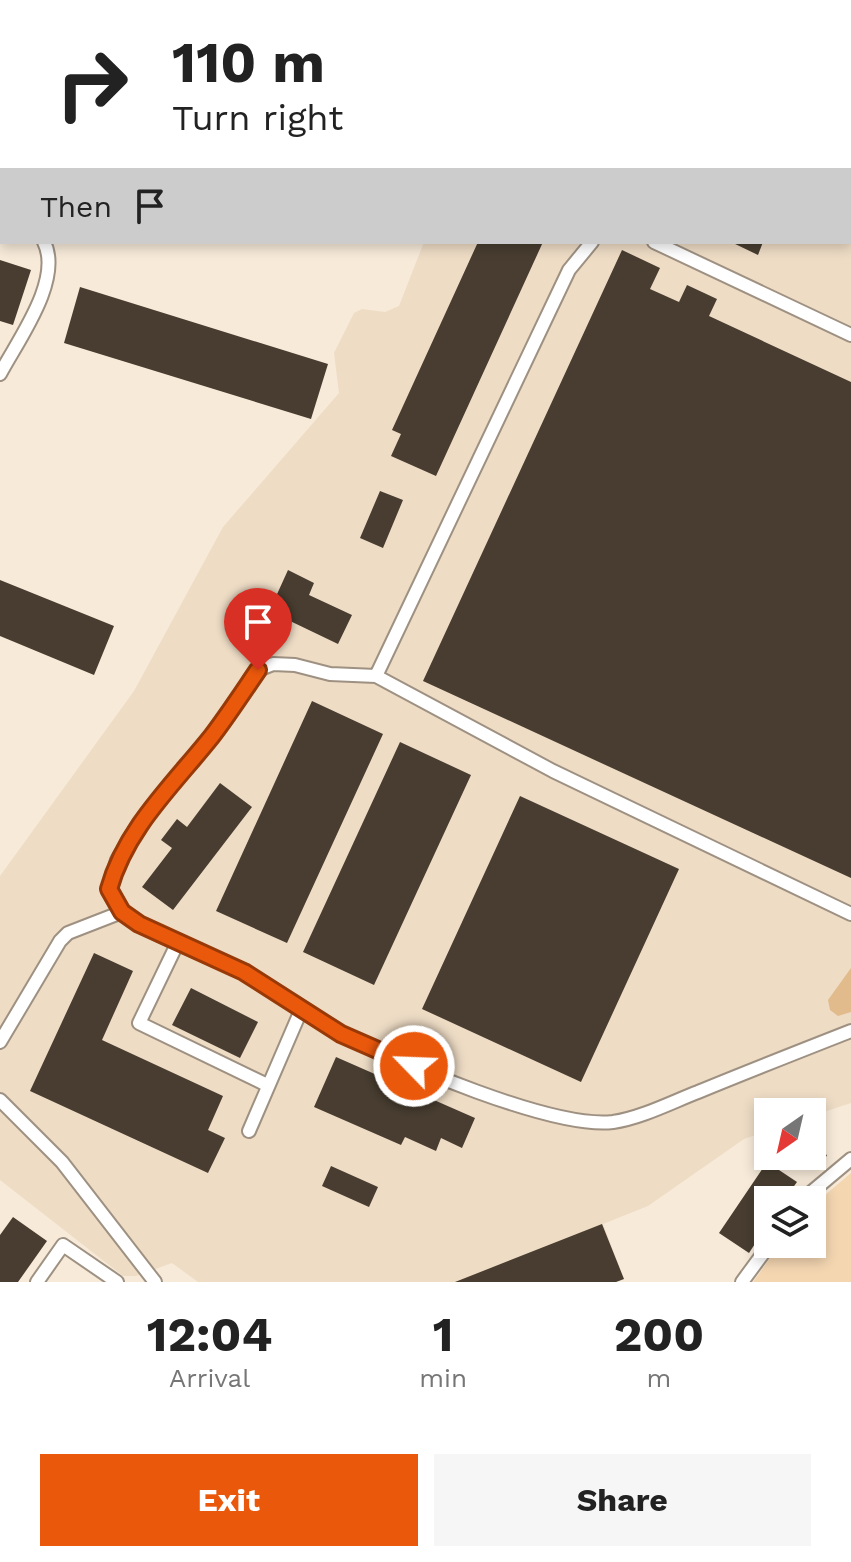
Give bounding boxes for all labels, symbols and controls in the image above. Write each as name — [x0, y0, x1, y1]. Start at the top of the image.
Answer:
text: 110 m — [172, 30, 325, 96]
icon: right — [40, 32, 144, 136]
text: Turn right — [172, 97, 343, 139]
icon: arrive — [128, 184, 172, 228]
text: Then — [40, 189, 112, 224]
pin — [224, 588, 292, 670]
icon: arrive — [236, 600, 280, 644]
position arrow — [372, 1024, 456, 1108]
north arrow — [754, 1098, 826, 1170]
map controls — [754, 1098, 826, 1258]
button: layers — [754, 1186, 826, 1258]
text: 12:04 — [147, 1306, 272, 1363]
text: 1 — [433, 1306, 453, 1363]
text: 200 — [614, 1306, 704, 1363]
text: Arrival — [169, 1363, 250, 1393]
text: min — [419, 1363, 467, 1393]
text: m — [647, 1363, 671, 1393]
button: Exit — [40, 1454, 418, 1546]
button: Share — [434, 1454, 811, 1546]

